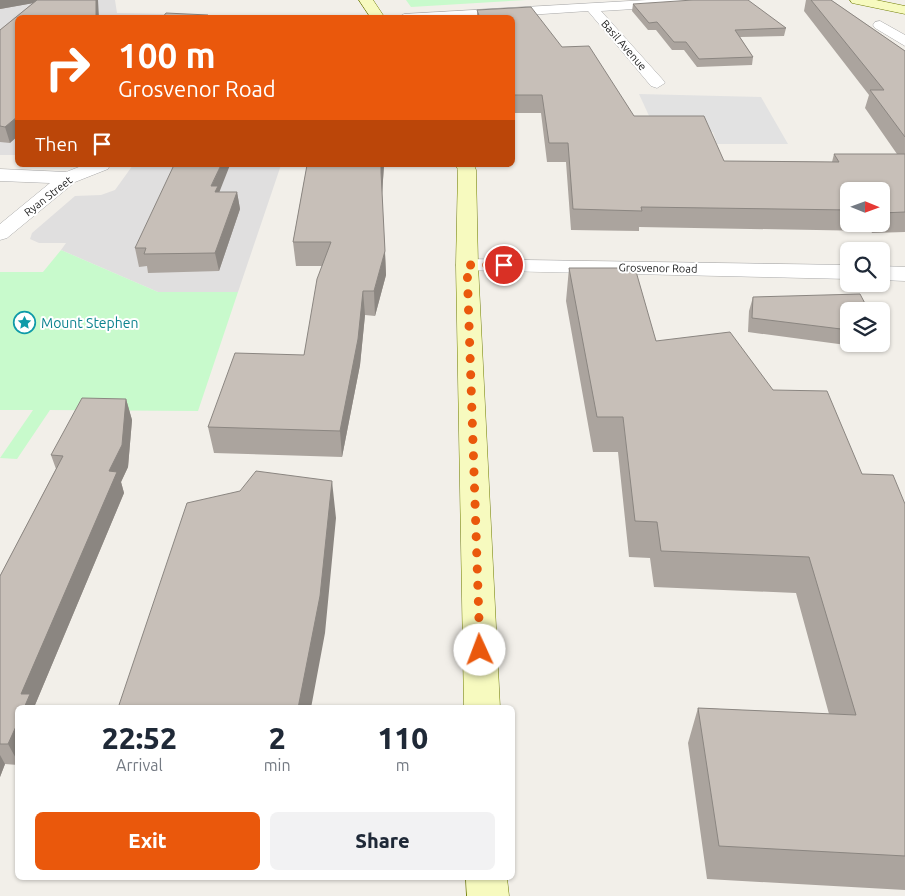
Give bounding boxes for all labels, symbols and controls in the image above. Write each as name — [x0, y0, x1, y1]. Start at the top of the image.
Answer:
street label: Basil Avenue — [599, 17, 649, 73]
icon: right — [35, 35, 100, 100]
text: 100 m — [118, 35, 216, 75]
text: Grosvenor Road — [118, 76, 276, 101]
icon: arrive — [88, 130, 116, 158]
text: Then — [35, 133, 78, 155]
street label: Ryan Street — [22, 173, 75, 218]
north arrow — [840, 182, 890, 232]
map controls — [840, 182, 890, 352]
button: search — [840, 242, 890, 292]
pin — [483, 244, 525, 286]
icon: arrive — [490, 251, 518, 279]
street label: Grosvenor Road — [618, 261, 698, 275]
button: layers — [840, 302, 890, 352]
place icon: Mount Stephen — [13, 311, 37, 335]
place label: Mount Stephen — [41, 315, 139, 331]
position arrow — [453, 623, 505, 675]
text: 22:52 — [102, 721, 177, 755]
text: 2 — [269, 721, 286, 755]
text: 110 — [377, 721, 428, 755]
text: Arrival — [116, 756, 163, 774]
text: min — [264, 756, 291, 774]
text: m — [396, 756, 410, 774]
button: Exit — [35, 812, 260, 870]
button: Share — [270, 812, 495, 870]

